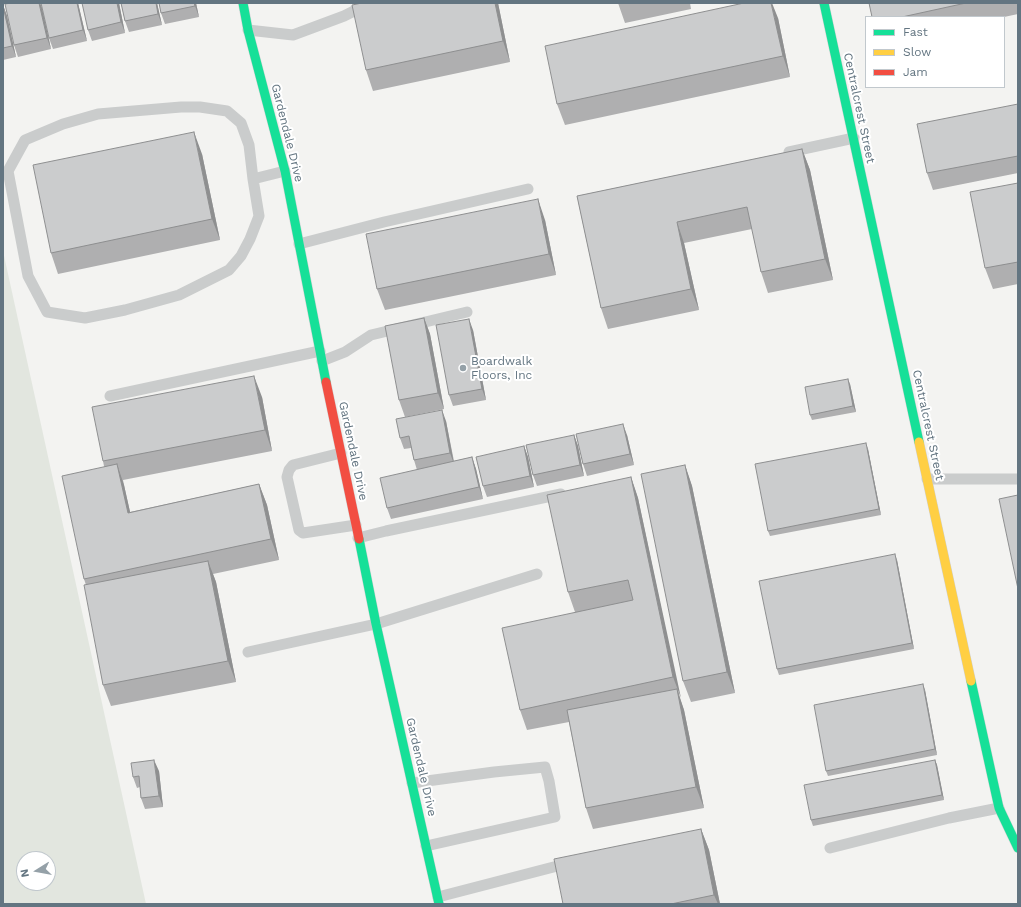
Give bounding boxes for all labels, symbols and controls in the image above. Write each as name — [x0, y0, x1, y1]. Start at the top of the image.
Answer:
legend — [865, 16, 1005, 88]
text: Fast — [903, 25, 928, 39]
text: Slow — [903, 45, 931, 59]
street label: Centralcrest Street — [840, 51, 878, 165]
text: Jam — [903, 65, 928, 79]
street label: Gardendale Drive — [268, 82, 306, 184]
place label: Boardwalk Floors, Inc — [471, 354, 532, 382]
marker: Boardwalk Floors, Inc — [458, 363, 468, 373]
street label: Centralcrest Street — [909, 368, 947, 482]
street label: Gardendale Drive — [335, 400, 371, 502]
street label: Gardendale Drive — [403, 716, 439, 818]
north arrow — [16, 851, 56, 891]
text: N — [18, 868, 32, 878]

